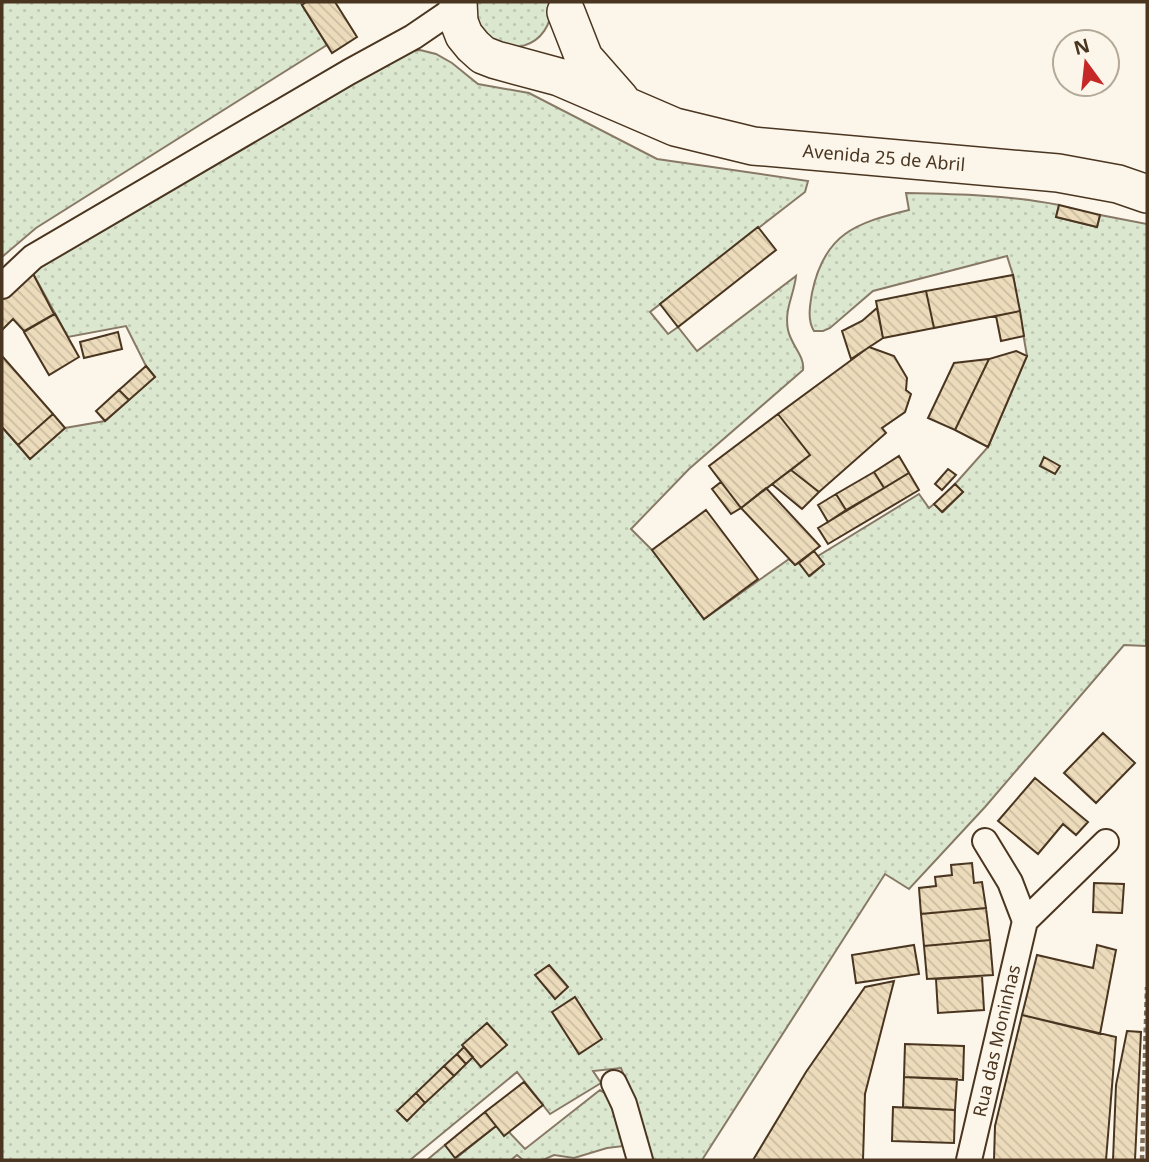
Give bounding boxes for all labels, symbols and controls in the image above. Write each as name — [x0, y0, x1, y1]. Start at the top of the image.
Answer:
north arrow — [1051, 28, 1121, 98]
text: N — [1071, 32, 1092, 61]
street label: Avenida 25 de Abril — [802, 138, 966, 176]
street label: Rua das Moninhas — [967, 962, 1025, 1119]

